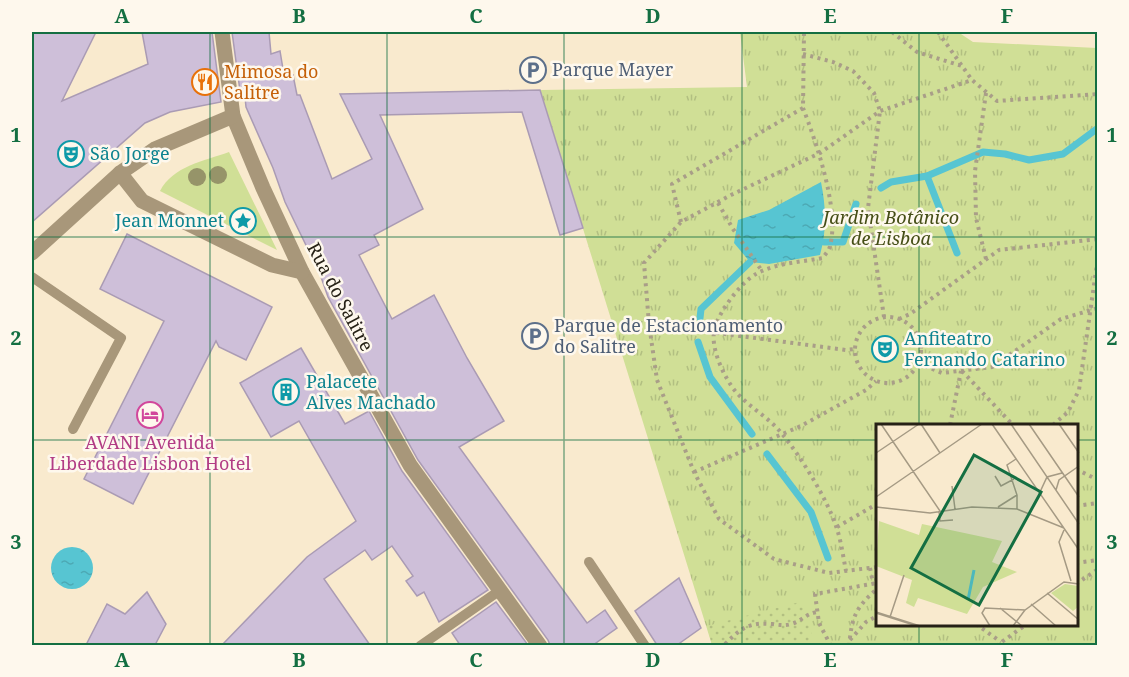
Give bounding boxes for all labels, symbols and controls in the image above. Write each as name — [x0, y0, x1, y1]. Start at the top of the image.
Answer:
text: A — [114, 2, 130, 29]
text: B — [292, 2, 306, 29]
text: C — [469, 2, 483, 29]
text: D — [645, 2, 661, 29]
text: E — [823, 2, 837, 29]
text: F — [1001, 2, 1013, 29]
parking icon: Parque Mayer — [518, 55, 548, 85]
place label: Parque Mayer — [552, 57, 674, 81]
place label: Mimosa do Salitre — [224, 59, 318, 104]
restaurant icon: Mimosa do Salitre — [190, 67, 220, 97]
text: 1 — [10, 121, 22, 148]
text: 1 — [1106, 121, 1118, 148]
theatre icon: São Jorge — [56, 139, 86, 169]
place label: São Jorge — [90, 141, 170, 165]
park label: Jardim Botânico de Lisboa — [820, 205, 959, 250]
place icon: Jean Monnet — [228, 206, 258, 236]
place label: Jean Monnet — [114, 208, 224, 232]
street label: Rua do Salitre — [302, 238, 380, 355]
place label: Parque de Estacionamento do Salitre — [554, 313, 783, 358]
parking icon: Parque de Estacionamento do Salitre — [520, 321, 550, 351]
text: 2 — [10, 324, 22, 351]
text: 2 — [1106, 324, 1118, 351]
place label: Anfiteatro Fernando Catarino — [904, 326, 1065, 371]
theatre icon: Anfiteatro Fernando Catarino — [870, 334, 900, 364]
place label: Palacete Alves Machado — [306, 369, 436, 414]
building icon: Palacete Alves Machado — [271, 377, 301, 407]
hotel icon: AVANI Avenida Liberdade Lisbon Hotel — [135, 400, 165, 430]
inset map — [876, 424, 1078, 626]
place label: AVANI Avenida Liberdade Lisbon Hotel — [49, 430, 251, 475]
text: 3 — [10, 528, 22, 555]
text: 3 — [1106, 528, 1118, 555]
text: A — [114, 646, 130, 673]
text: B — [292, 646, 306, 673]
text: C — [469, 646, 483, 673]
text: D — [645, 646, 661, 673]
text: E — [823, 646, 837, 673]
text: F — [1001, 646, 1013, 673]

